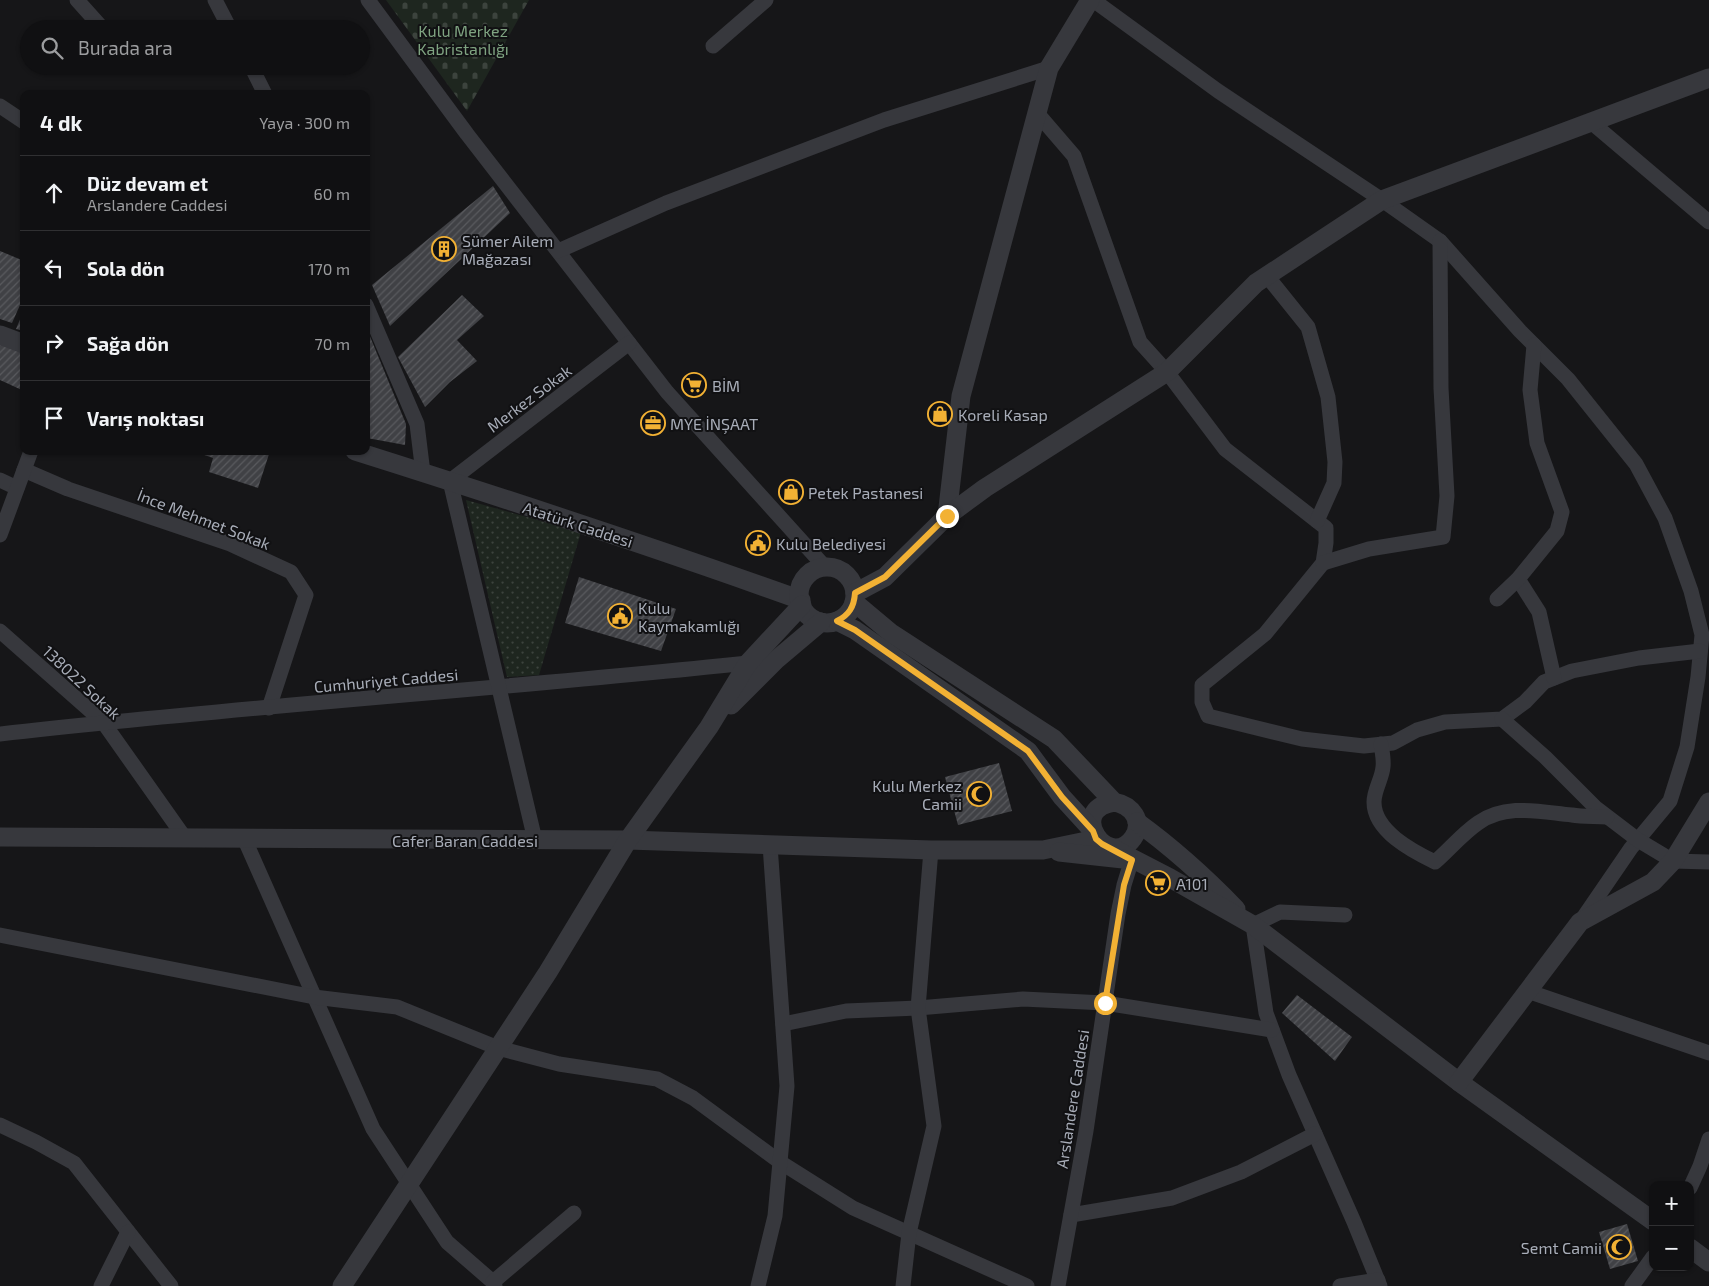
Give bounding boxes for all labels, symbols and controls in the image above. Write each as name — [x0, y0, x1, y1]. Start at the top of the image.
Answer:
search box — [20, 20, 370, 75]
park label: Kulu Merkez Kabristanlığı — [417, 21, 509, 58]
icon: search — [38, 34, 66, 62]
text: Burada ara — [78, 36, 173, 59]
text: 4 dk — [40, 110, 82, 135]
text: Yaya · 300 m — [259, 113, 350, 132]
text: Düz devam et — [87, 172, 208, 195]
icon: ahead — [40, 179, 68, 207]
text: 60 m — [314, 184, 350, 203]
text: Arslandere Caddesi — [87, 195, 227, 214]
place label: Sümer Ailem Mağazası — [462, 231, 553, 268]
building icon: Sümer Ailem Mağazası — [431, 236, 457, 262]
icon: left — [40, 254, 68, 282]
text: Sola dön — [87, 257, 164, 280]
text: 170 m — [308, 259, 350, 278]
icon: right — [40, 329, 68, 357]
text: Sağa dön — [87, 332, 169, 355]
text: 70 m — [315, 334, 350, 353]
street label: Merkez Sokak — [483, 360, 575, 436]
supermarket icon: BİM — [681, 372, 707, 398]
place label: BİM — [712, 376, 740, 395]
shop icon: Koreli Kasap — [927, 401, 953, 427]
icon: arrive — [40, 404, 68, 432]
place label: Koreli Kasap — [958, 405, 1048, 424]
text: Varış noktası — [87, 407, 204, 430]
office icon: MYE İNŞAAT — [640, 410, 666, 436]
place label: MYE İNŞAAT — [670, 414, 758, 434]
shop icon: Petek Pastanesi — [778, 479, 804, 505]
place label: Petek Pastanesi — [808, 483, 923, 502]
street label: İnce Mehmet Sokak — [135, 485, 273, 553]
street label: Atatürk Caddesi — [520, 497, 636, 551]
route end — [936, 505, 959, 528]
public building icon: Kulu Belediyesi — [745, 530, 771, 556]
place label: Kulu Belediyesi — [776, 534, 886, 553]
place label: Kulu Kaymakamlığı — [638, 598, 740, 635]
public building icon: Kulu Kaymakamlığı — [607, 603, 633, 629]
street label: 138022 Sokak — [39, 641, 125, 723]
street label: Cumhuriyet Caddesi — [313, 664, 459, 696]
place label: Kulu Merkez Camii — [872, 776, 962, 813]
mosque icon: Kulu Merkez Camii — [966, 781, 992, 807]
street label: Cafer Baran Caddesi — [392, 831, 538, 850]
supermarket icon: A101 — [1145, 870, 1171, 896]
place label: A101 — [1176, 874, 1208, 893]
route start — [1094, 992, 1117, 1015]
street label: Arslandere Caddesi — [1052, 1028, 1092, 1170]
map controls — [1649, 1181, 1694, 1271]
button: + — [1649, 1181, 1694, 1226]
button: − — [1649, 1226, 1694, 1271]
mosque icon: Semt Camii — [1606, 1234, 1632, 1260]
place label: Semt Camii — [1521, 1238, 1602, 1257]

